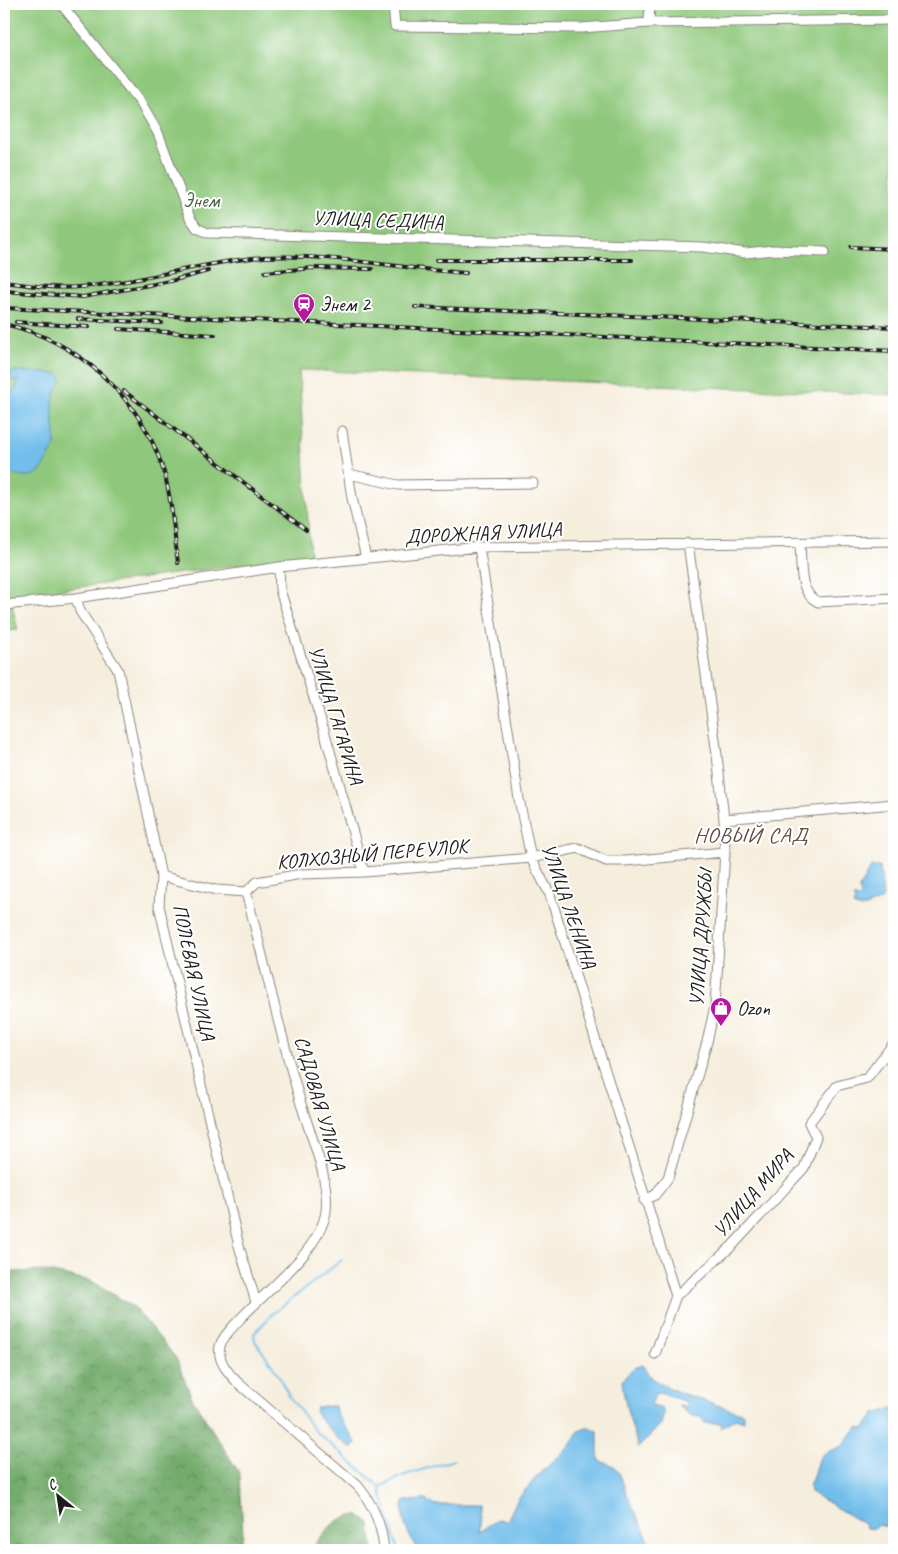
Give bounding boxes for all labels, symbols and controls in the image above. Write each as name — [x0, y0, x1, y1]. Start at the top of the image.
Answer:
park label: Энем — [183, 188, 220, 213]
street label: УЛИЦА СЕДИНА — [312, 205, 445, 235]
station icon: Энем 2 — [292, 292, 316, 323]
place label: Энем 2 — [320, 292, 372, 317]
street label: ДОРОЖНАЯ УЛИЦА — [404, 516, 563, 550]
street label: УЛИЦА ГАГАРИНА — [303, 643, 369, 788]
district label: НОВЫЙ САД — [694, 821, 809, 849]
street label: КОЛХОЗНЫЙ ПЕРЕУЛОК — [276, 833, 472, 875]
street label: УЛИЦА ЛЕНИНА — [536, 840, 602, 973]
street label: УЛИЦА ДРУЖБЫ — [684, 865, 718, 1007]
street label: ПОЛЕВАЯ УЛИЦА — [167, 902, 221, 1043]
shop icon: Ozon — [709, 996, 733, 1027]
place label: Ozon — [737, 996, 771, 1021]
street label: САДОВАЯ УЛИЦА — [289, 1033, 351, 1174]
street label: УЛИЦА МИРА — [708, 1143, 799, 1242]
north arrow — [32, 1472, 82, 1522]
text: С — [45, 1475, 61, 1494]

